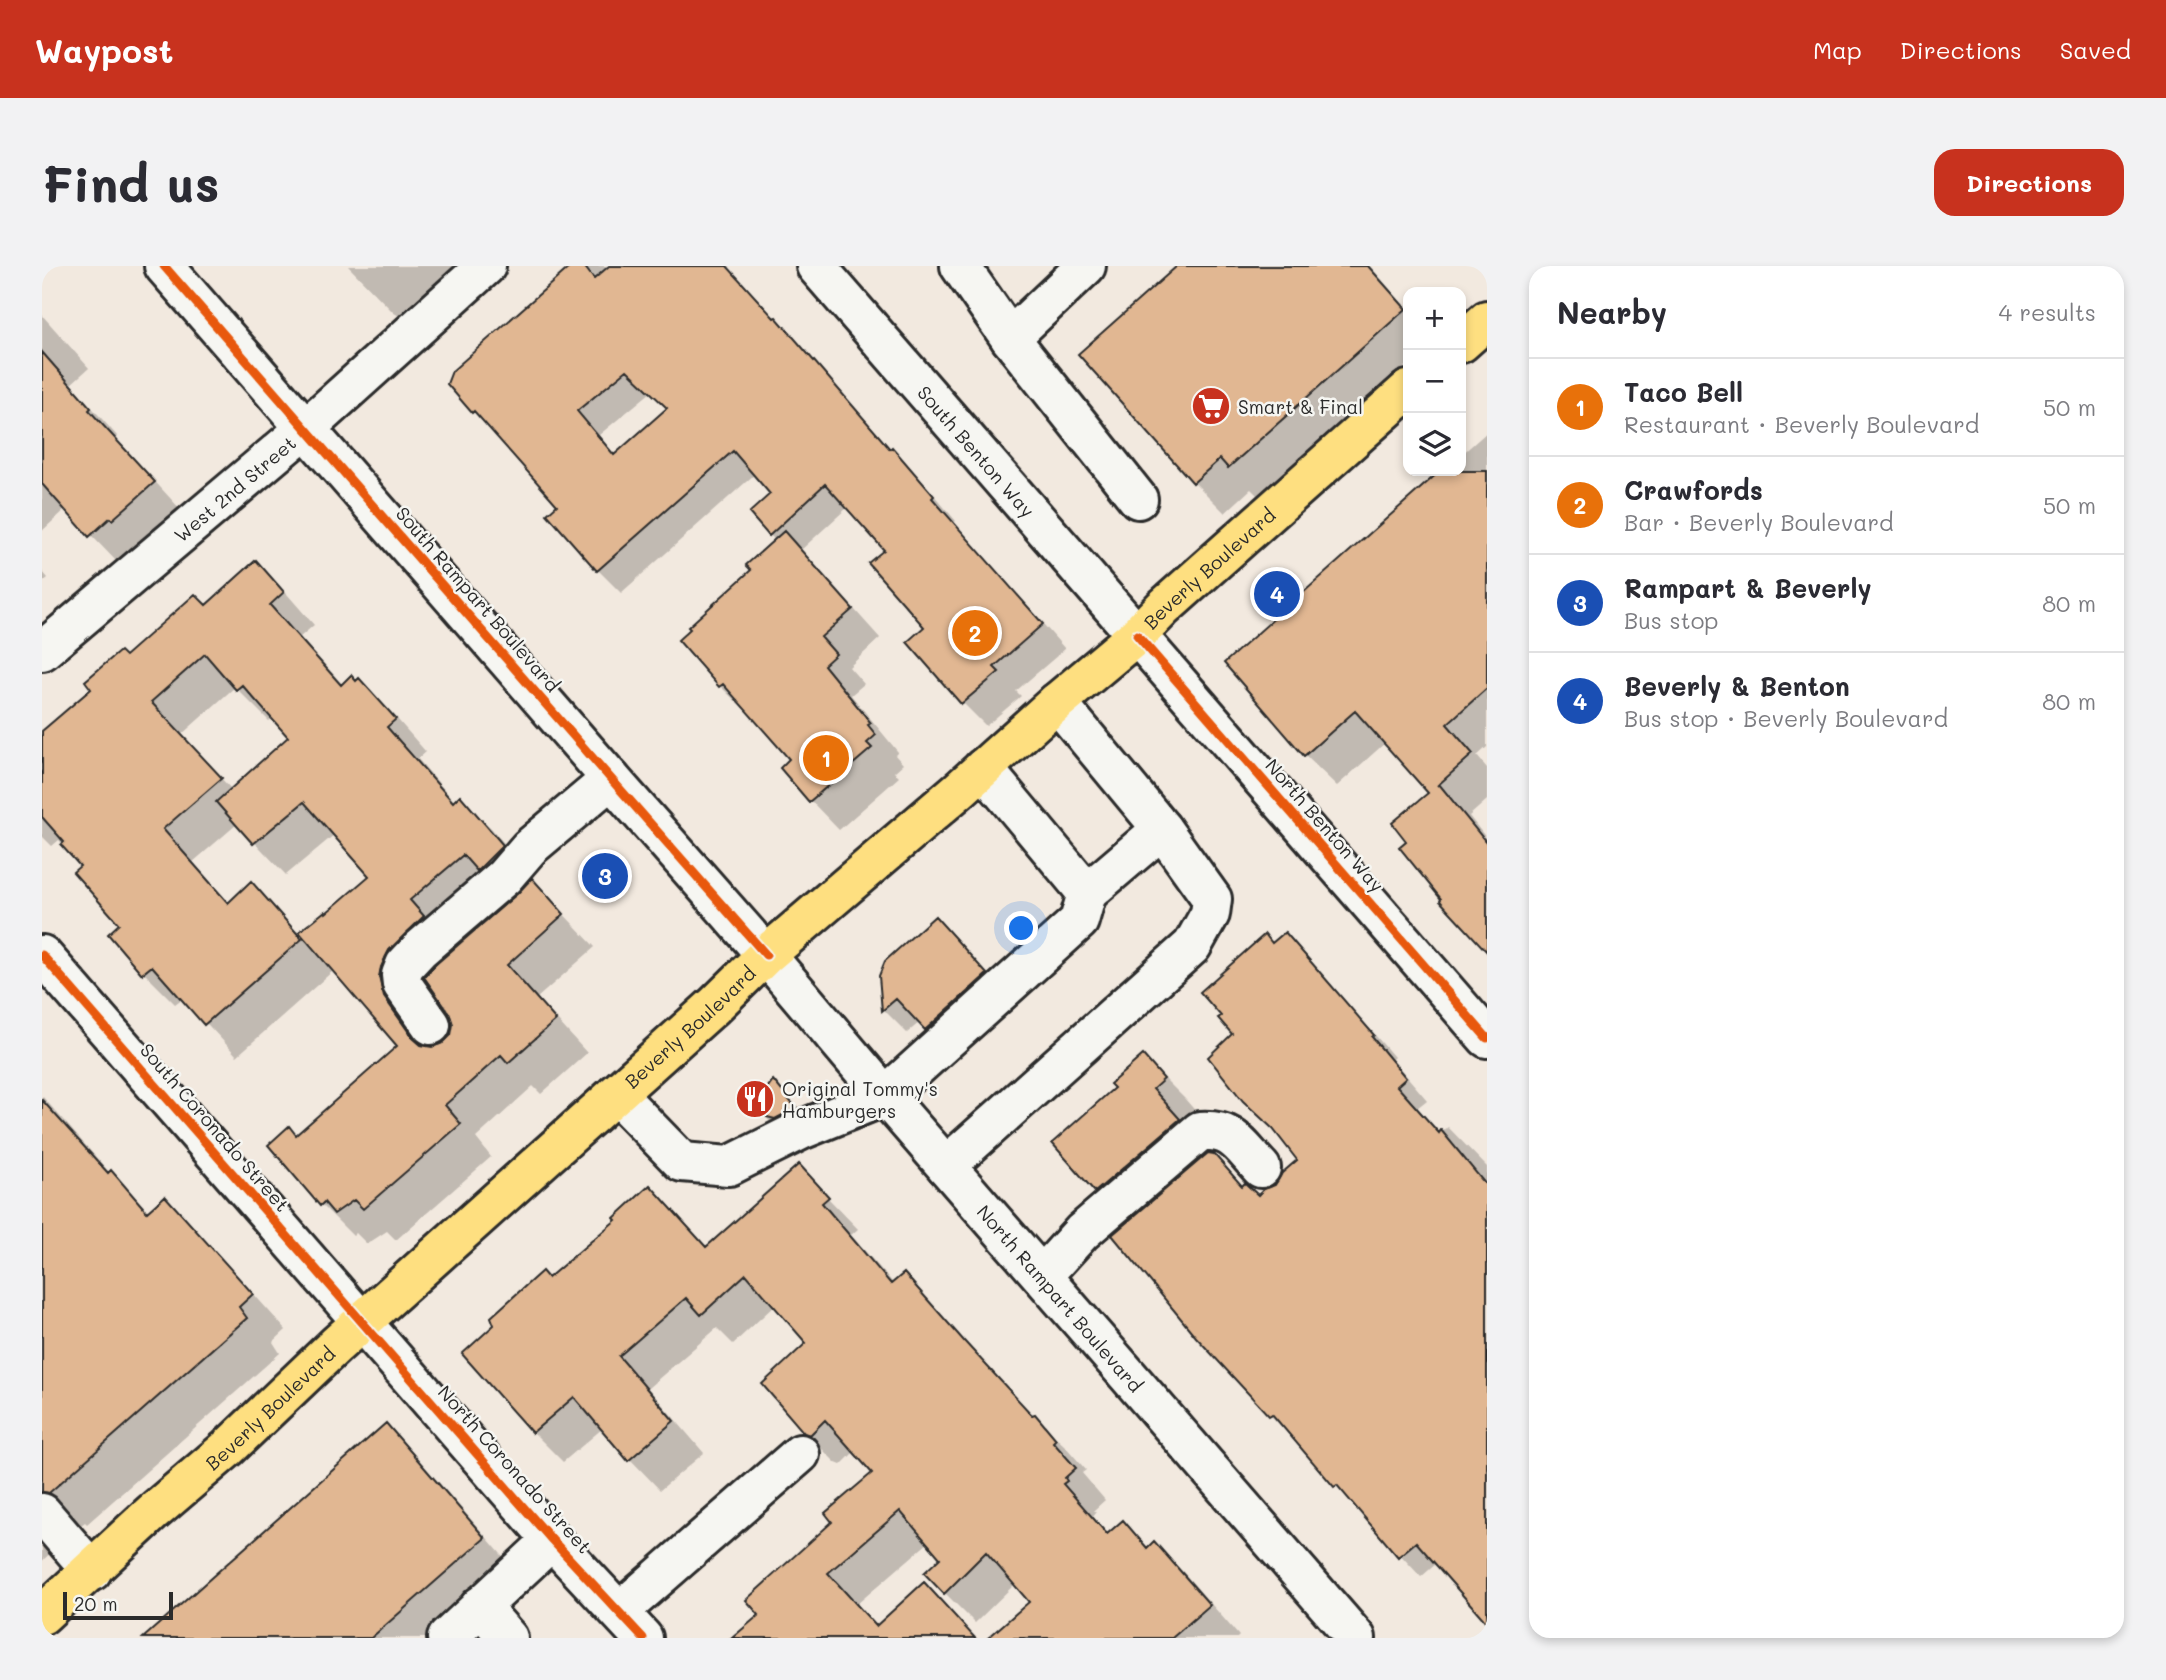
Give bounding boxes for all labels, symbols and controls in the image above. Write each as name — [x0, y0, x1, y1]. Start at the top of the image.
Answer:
text: Waypost — [35, 28, 173, 71]
text: Map — [1813, 34, 1862, 65]
text: Directions — [1900, 34, 2022, 65]
text: Saved — [2060, 34, 2131, 65]
button: Directions — [1934, 149, 2124, 216]
text: Find us — [42, 151, 220, 214]
map controls — [1403, 287, 1466, 476]
button: + — [1403, 287, 1466, 350]
text: Nearby — [1557, 292, 1667, 332]
text: 4 results — [1999, 297, 2096, 327]
button: − — [1403, 350, 1466, 413]
text: Taco Bell — [1624, 375, 1743, 409]
street label: South Benton Way — [913, 380, 1041, 522]
supermarket icon: Smart & Final — [1190, 385, 1232, 427]
text: 1 — [1575, 392, 1585, 422]
text: 50 m — [2043, 392, 2096, 422]
place label: Smart & Final — [1238, 394, 1363, 419]
text: Restaurant · Beverly Boulevard — [1624, 409, 1979, 439]
button: layers — [1403, 413, 1466, 476]
street label: West 2nd Street — [168, 430, 301, 547]
text: Crawfords — [1624, 473, 1763, 507]
text: 2 — [1574, 490, 1586, 520]
text: 50 m — [2043, 490, 2096, 520]
street label: South Rampart Boulevard — [391, 501, 565, 697]
street label: Beverly Boulevard — [1137, 502, 1280, 634]
text: Bar · Beverly Boulevard — [1624, 507, 1894, 537]
pin: 4 — [1254, 568, 1300, 620]
text: Rampart & Beverly — [1624, 571, 1872, 605]
text: 3 — [1573, 588, 1587, 618]
text: 80 m — [2042, 588, 2096, 618]
text: Bus stop — [1624, 605, 1719, 635]
pin: 2 — [952, 607, 998, 659]
text: Beverly & Benton — [1624, 669, 1850, 703]
text: 4 — [1573, 686, 1587, 716]
text: 80 m — [2042, 686, 2096, 716]
text: Bus stop · Beverly Boulevard — [1624, 703, 1948, 733]
pin: 1 — [803, 732, 849, 784]
street label: North Benton Way — [1260, 753, 1390, 897]
pin: 3 — [582, 850, 628, 902]
your location — [1004, 911, 1038, 945]
street label: Beverly Boulevard — [619, 960, 760, 1093]
street label: South Coronado Street — [135, 1038, 295, 1216]
place label: Original Tommy's Hamburgers — [782, 1076, 938, 1123]
restaurant icon: Original Tommy's Hamburgers — [734, 1078, 776, 1120]
street label: North Rampart Boulevard — [972, 1199, 1149, 1397]
street label: Beverly Boulevard — [200, 1341, 340, 1475]
street label: North Coronado Street — [433, 1380, 597, 1558]
scale bar — [63, 1589, 173, 1621]
text: 20 m — [74, 1591, 118, 1616]

